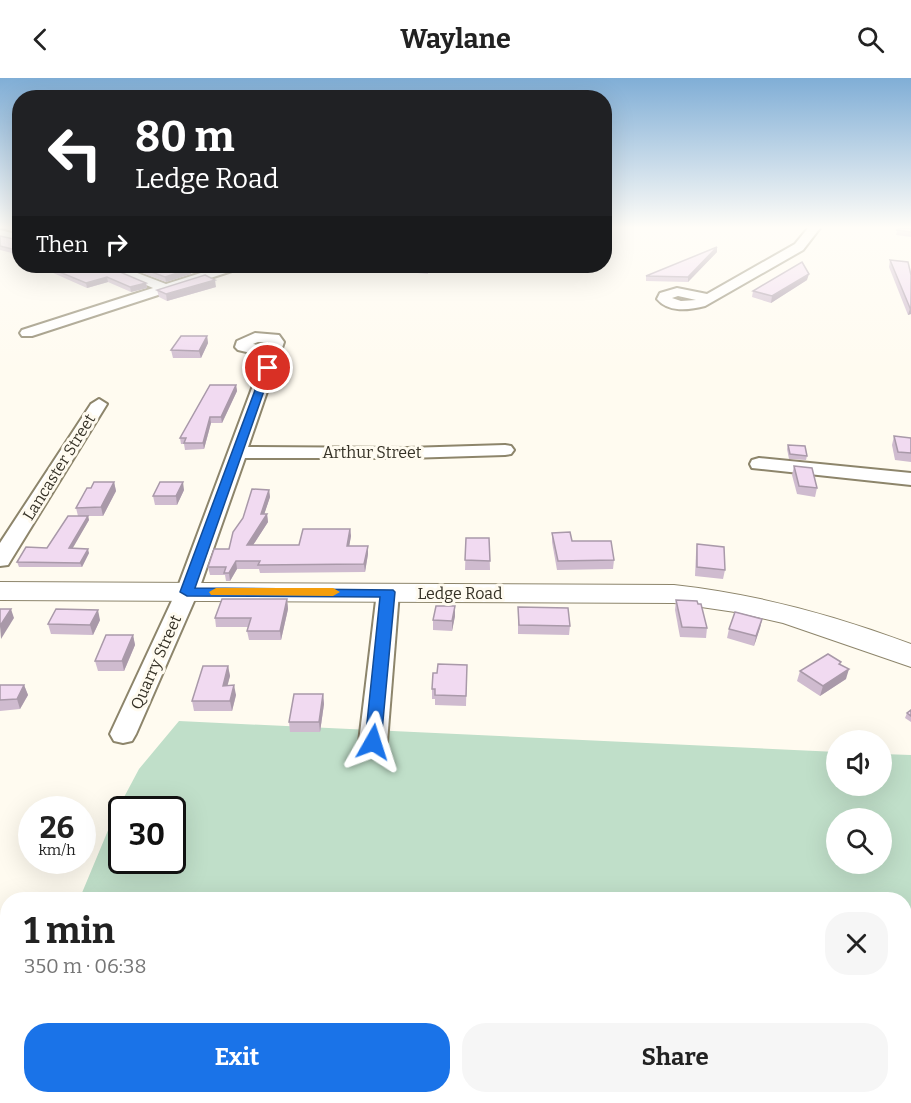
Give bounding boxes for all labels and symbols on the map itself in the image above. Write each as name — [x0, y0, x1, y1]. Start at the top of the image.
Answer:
pin — [242, 342, 293, 393]
street label: Lancaster Street — [19, 410, 99, 524]
street label: Arthur Street — [322, 443, 422, 462]
street label: Ledge Road — [417, 584, 503, 603]
street label: Quarry Street — [127, 612, 185, 712]
position arrow — [341, 710, 405, 774]
speed limit sign: 30 — [108, 796, 186, 874]

